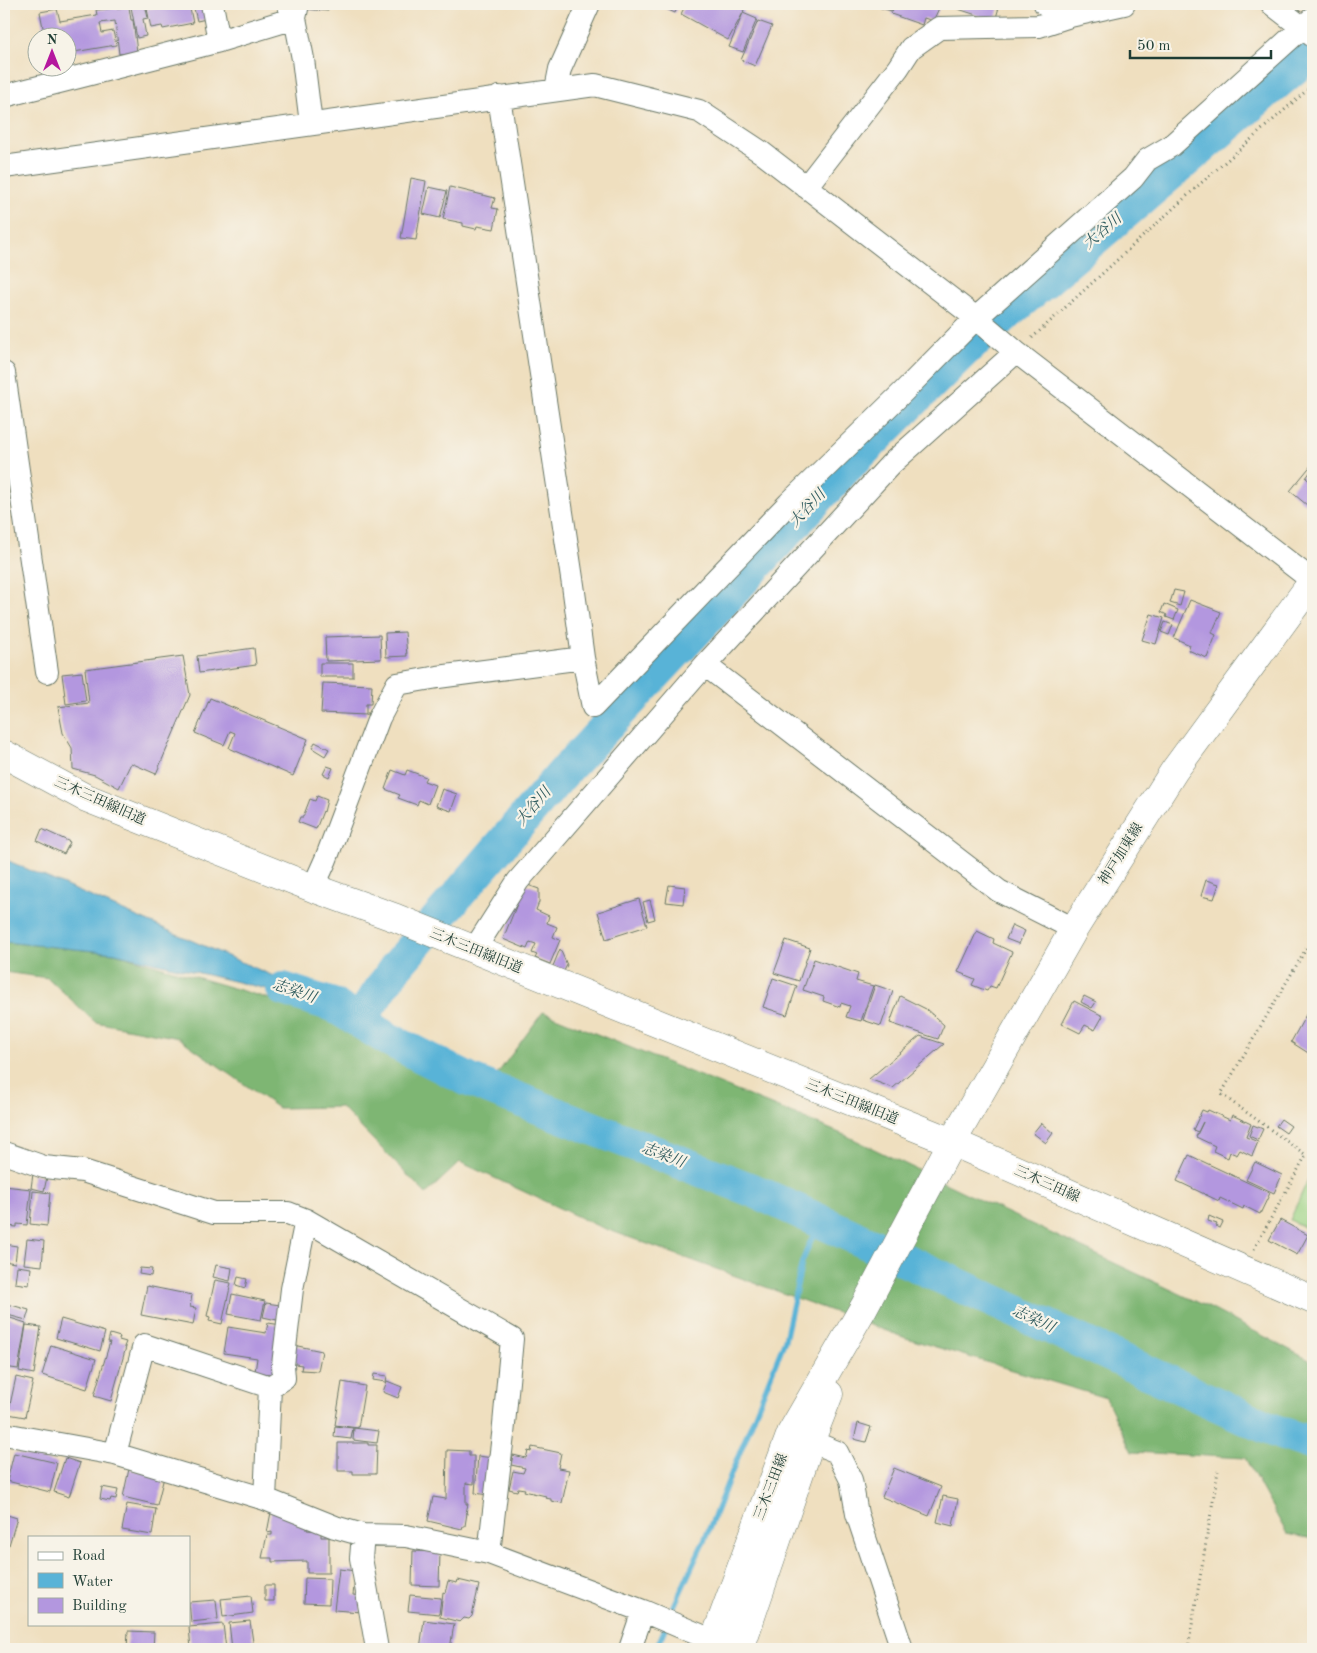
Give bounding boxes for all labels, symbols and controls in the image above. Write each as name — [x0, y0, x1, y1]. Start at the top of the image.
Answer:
north arrow — [28, 28, 78, 78]
scale bar — [1130, 28, 1271, 60]
text: N — [47, 33, 58, 47]
text: 50 m — [1137, 39, 1171, 54]
water label: 大谷川 — [1080, 209, 1126, 252]
water label: 大谷川 — [786, 485, 830, 531]
street label: 三木三田線旧道 — [52, 774, 148, 827]
water label: 大谷川 — [512, 782, 556, 829]
street label: 神戸加東線 — [1096, 820, 1145, 887]
street label: 三木三田線旧道 — [428, 925, 524, 976]
water label: 志染川 — [270, 976, 320, 1007]
street label: 三木三田線旧道 — [804, 1076, 900, 1127]
water label: 志染川 — [639, 1139, 689, 1172]
street label: 三木三田線 — [1012, 1162, 1082, 1205]
water label: 志染川 — [1009, 1302, 1059, 1337]
street label: 三木三田線 — [751, 1451, 790, 1522]
legend — [28, 1536, 190, 1626]
text: Road — [72, 1549, 106, 1564]
text: Water — [72, 1575, 113, 1590]
text: Building — [72, 1599, 127, 1614]

